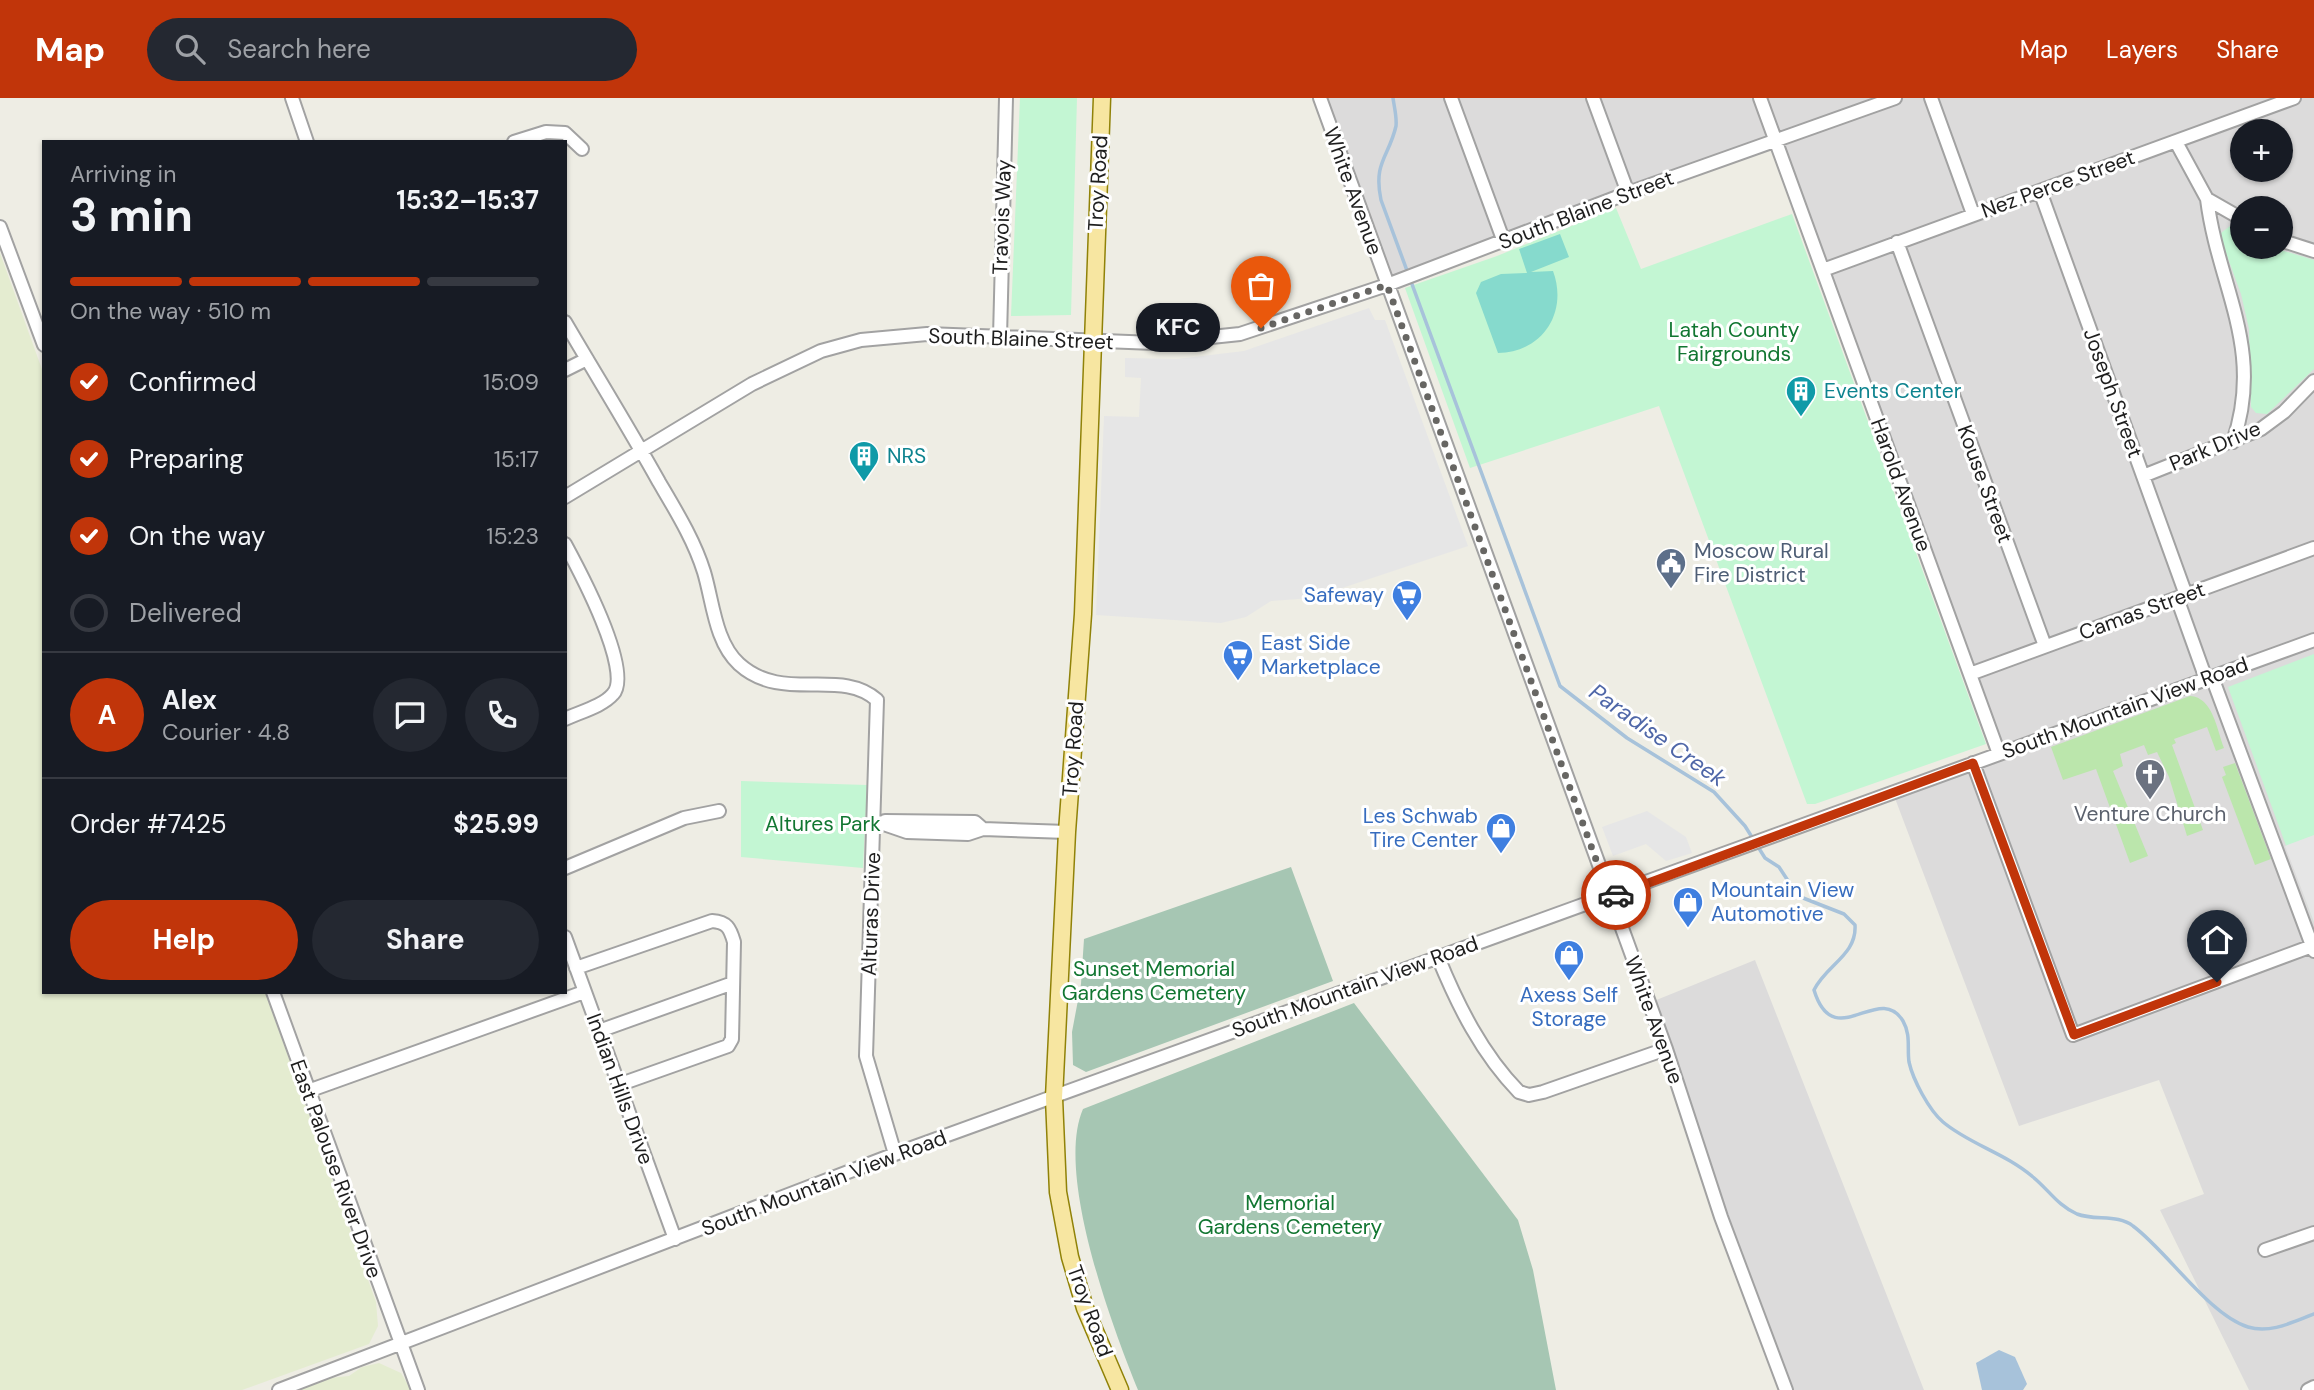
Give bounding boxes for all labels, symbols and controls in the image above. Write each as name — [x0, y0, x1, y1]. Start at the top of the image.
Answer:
search box — [147, 18, 637, 81]
text: Map — [35, 28, 105, 71]
icon: search — [171, 30, 209, 68]
text: Search here — [227, 32, 371, 66]
text: Map — [2020, 34, 2068, 65]
text: Layers — [2106, 34, 2178, 65]
text: Share — [2216, 34, 2279, 65]
map controls — [2230, 119, 2293, 259]
button: + — [2230, 119, 2293, 182]
street label: White Avenue — [1317, 123, 1389, 259]
street label: Troy Road — [1082, 134, 1114, 232]
street label: Nez Perce Street — [1977, 143, 2139, 225]
street label: Travois Way — [986, 158, 1018, 275]
text: Arriving in — [70, 159, 176, 189]
street label: South Blaine Street — [1494, 164, 1678, 256]
text: 15:32–15:37 — [396, 183, 539, 217]
text: 3 min — [70, 185, 193, 245]
button: − — [2230, 196, 2293, 259]
pin — [1231, 256, 1291, 328]
icon: bag — [1242, 267, 1280, 305]
text: On the way · 510 m — [70, 296, 271, 326]
callout: KFC — [1135, 303, 1219, 352]
text: KFC — [1156, 312, 1200, 342]
park label: Latah County Fairgrounds — [1668, 316, 1800, 368]
street label: South Blaine Street — [928, 322, 1114, 356]
street label: Joseph Street — [2077, 324, 2149, 462]
icon: check — [70, 363, 108, 401]
text: Confirmed — [129, 365, 256, 399]
text: 15:09 — [483, 367, 539, 397]
building icon: Events Center — [1784, 374, 1818, 418]
place label: Events Center — [1824, 377, 1962, 405]
street label: Harold Avenue — [1864, 414, 1938, 556]
street label: Park Drive — [2165, 414, 2265, 478]
street label: Kouse Street — [1951, 421, 2019, 547]
building icon: NRS — [847, 439, 881, 483]
icon: check — [70, 440, 108, 478]
text: Preparing — [129, 442, 244, 476]
place label: NRS — [887, 442, 926, 470]
text: 15:17 — [494, 444, 539, 474]
icon: check — [70, 517, 108, 555]
text: On the way — [129, 519, 265, 553]
text: 15:23 — [486, 521, 539, 551]
place label: Moscow Rural Fire District — [1694, 537, 1829, 589]
public building icon: Moscow Rural Fire District — [1654, 546, 1688, 590]
street label: Camas Street — [2075, 575, 2209, 647]
supermarket icon: Safeway — [1390, 578, 1424, 622]
place label: Safeway — [1304, 581, 1384, 609]
text: Delivered — [129, 596, 242, 630]
place label: East Side Marketplace — [1261, 629, 1381, 681]
supermarket icon: East Side Marketplace — [1221, 638, 1255, 682]
street label: South Mountain View Road — [1998, 650, 2252, 766]
water label: Paradise Creek — [1584, 677, 1733, 793]
button: chat — [373, 678, 447, 752]
button: phone — [465, 678, 539, 752]
text: Alex — [162, 683, 217, 717]
text: A — [98, 698, 116, 732]
street label: Troy Road — [1056, 700, 1090, 798]
text: Courier · 4.8 — [162, 717, 290, 747]
church icon: Venture Church — [2133, 757, 2167, 801]
place label: Venture Church — [2074, 800, 2226, 828]
place label: Les Schwab Tire Center — [1363, 802, 1478, 854]
text: Order #7425 — [70, 807, 227, 841]
text: $25.99 — [453, 807, 539, 841]
park label: Altures Park — [765, 810, 881, 838]
shop icon: Les Schwab Tire Center — [1484, 811, 1518, 855]
street label: Alturas Drive — [855, 852, 887, 976]
courier — [1581, 860, 1651, 930]
icon: car — [1597, 876, 1635, 914]
place label: Mountain View Automotive — [1711, 876, 1854, 928]
shop icon: Mountain View Automotive — [1671, 885, 1705, 929]
button: Help — [70, 900, 298, 980]
button: Share — [312, 900, 539, 980]
pin — [2187, 910, 2247, 982]
icon: home — [2198, 921, 2236, 959]
street label: South Mountain View Road — [1228, 929, 1482, 1045]
shop icon: Axess Self Storage — [1552, 938, 1586, 982]
street label: White Avenue — [1618, 952, 1690, 1088]
park label: Sunset Memorial Gardens Cemetery — [1062, 955, 1247, 1007]
place label: Axess Self Storage — [1520, 981, 1618, 1033]
street label: Indian Hills Drive — [580, 1010, 660, 1168]
street label: East Palouse River Drive — [283, 1056, 389, 1282]
street label: South Mountain View Road — [698, 1123, 950, 1243]
park label: Memorial Gardens Cemetery — [1198, 1189, 1383, 1241]
street label: Troy Road — [1060, 1261, 1120, 1361]

